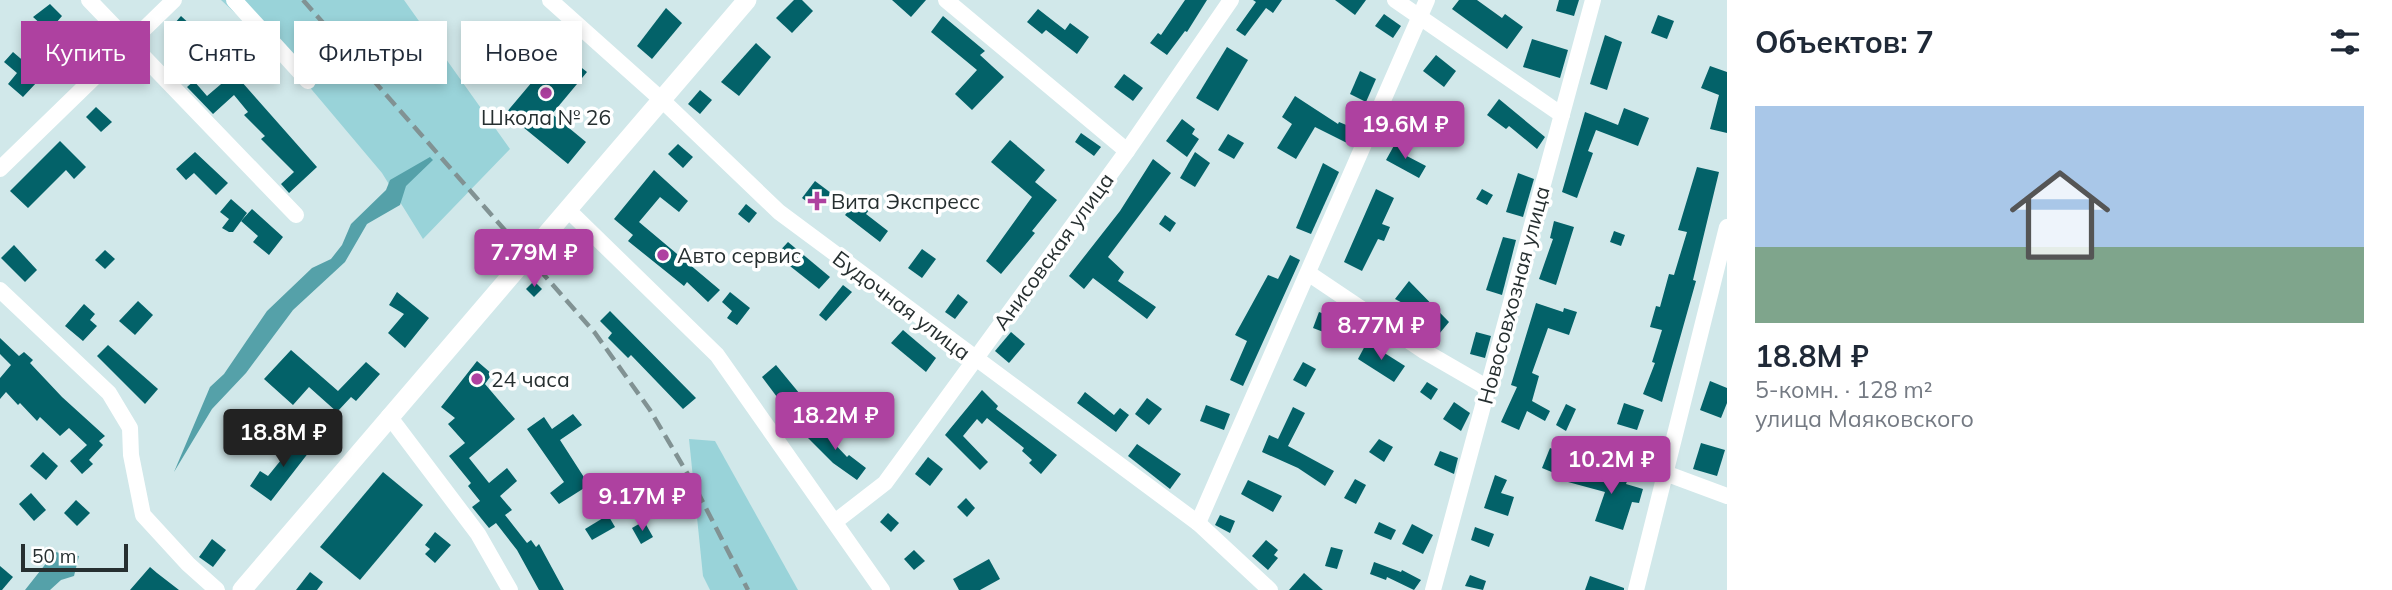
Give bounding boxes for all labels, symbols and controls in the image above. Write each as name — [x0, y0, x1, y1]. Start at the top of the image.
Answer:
chip: Купить — [21, 21, 150, 84]
chip: Снять — [164, 21, 280, 84]
chip: Фильтры — [294, 21, 447, 84]
chip: Новое — [461, 21, 582, 84]
text: Объектов: 7 — [1755, 23, 1934, 61]
icon: filters — [2326, 23, 2364, 61]
marker: Школа № 26 — [538, 85, 554, 101]
pin: 19.6M ₽ — [1340, 102, 1470, 161]
place label: Школа № 26 — [481, 104, 611, 130]
text: 19.6M ₽ — [1361, 109, 1449, 138]
icon: home — [1997, 152, 2123, 278]
street label: Анисовская улица — [987, 167, 1119, 335]
street label: Новосовхозная улица — [1471, 183, 1555, 407]
place label: Вита Экспресс — [831, 188, 980, 214]
marker: Вита Экспресс — [809, 193, 825, 209]
pin: 7.79M ₽ — [469, 230, 599, 289]
text: 7.79M ₽ — [490, 237, 578, 266]
place label: Авто сервис — [677, 242, 801, 268]
street label: Будочная улица — [828, 245, 976, 365]
marker: Авто сервис — [655, 247, 671, 263]
pin: 8.77M ₽ — [1316, 302, 1446, 362]
text: 8.77M ₽ — [1337, 310, 1425, 339]
text: 18.8M ₽ — [1755, 337, 1869, 375]
place label: 24 часа — [491, 366, 570, 392]
marker: 24 часа — [469, 371, 485, 387]
text: 5-комн. · 128 m² — [1755, 375, 1933, 404]
pin: 18.2M ₽ — [770, 392, 900, 452]
text: 18.2M ₽ — [791, 400, 879, 429]
text: улица Маяковского — [1755, 404, 1974, 433]
pin: 18.8M ₽ — [218, 410, 348, 469]
text: 18.8M ₽ — [239, 417, 327, 446]
pin: 10.2M ₽ — [1546, 436, 1676, 496]
text: 10.2M ₽ — [1567, 444, 1655, 473]
pin: 9.17M ₽ — [577, 474, 707, 533]
text: 9.17M ₽ — [598, 481, 686, 510]
scale bar — [21, 541, 128, 573]
text: 50 m — [32, 544, 76, 568]

